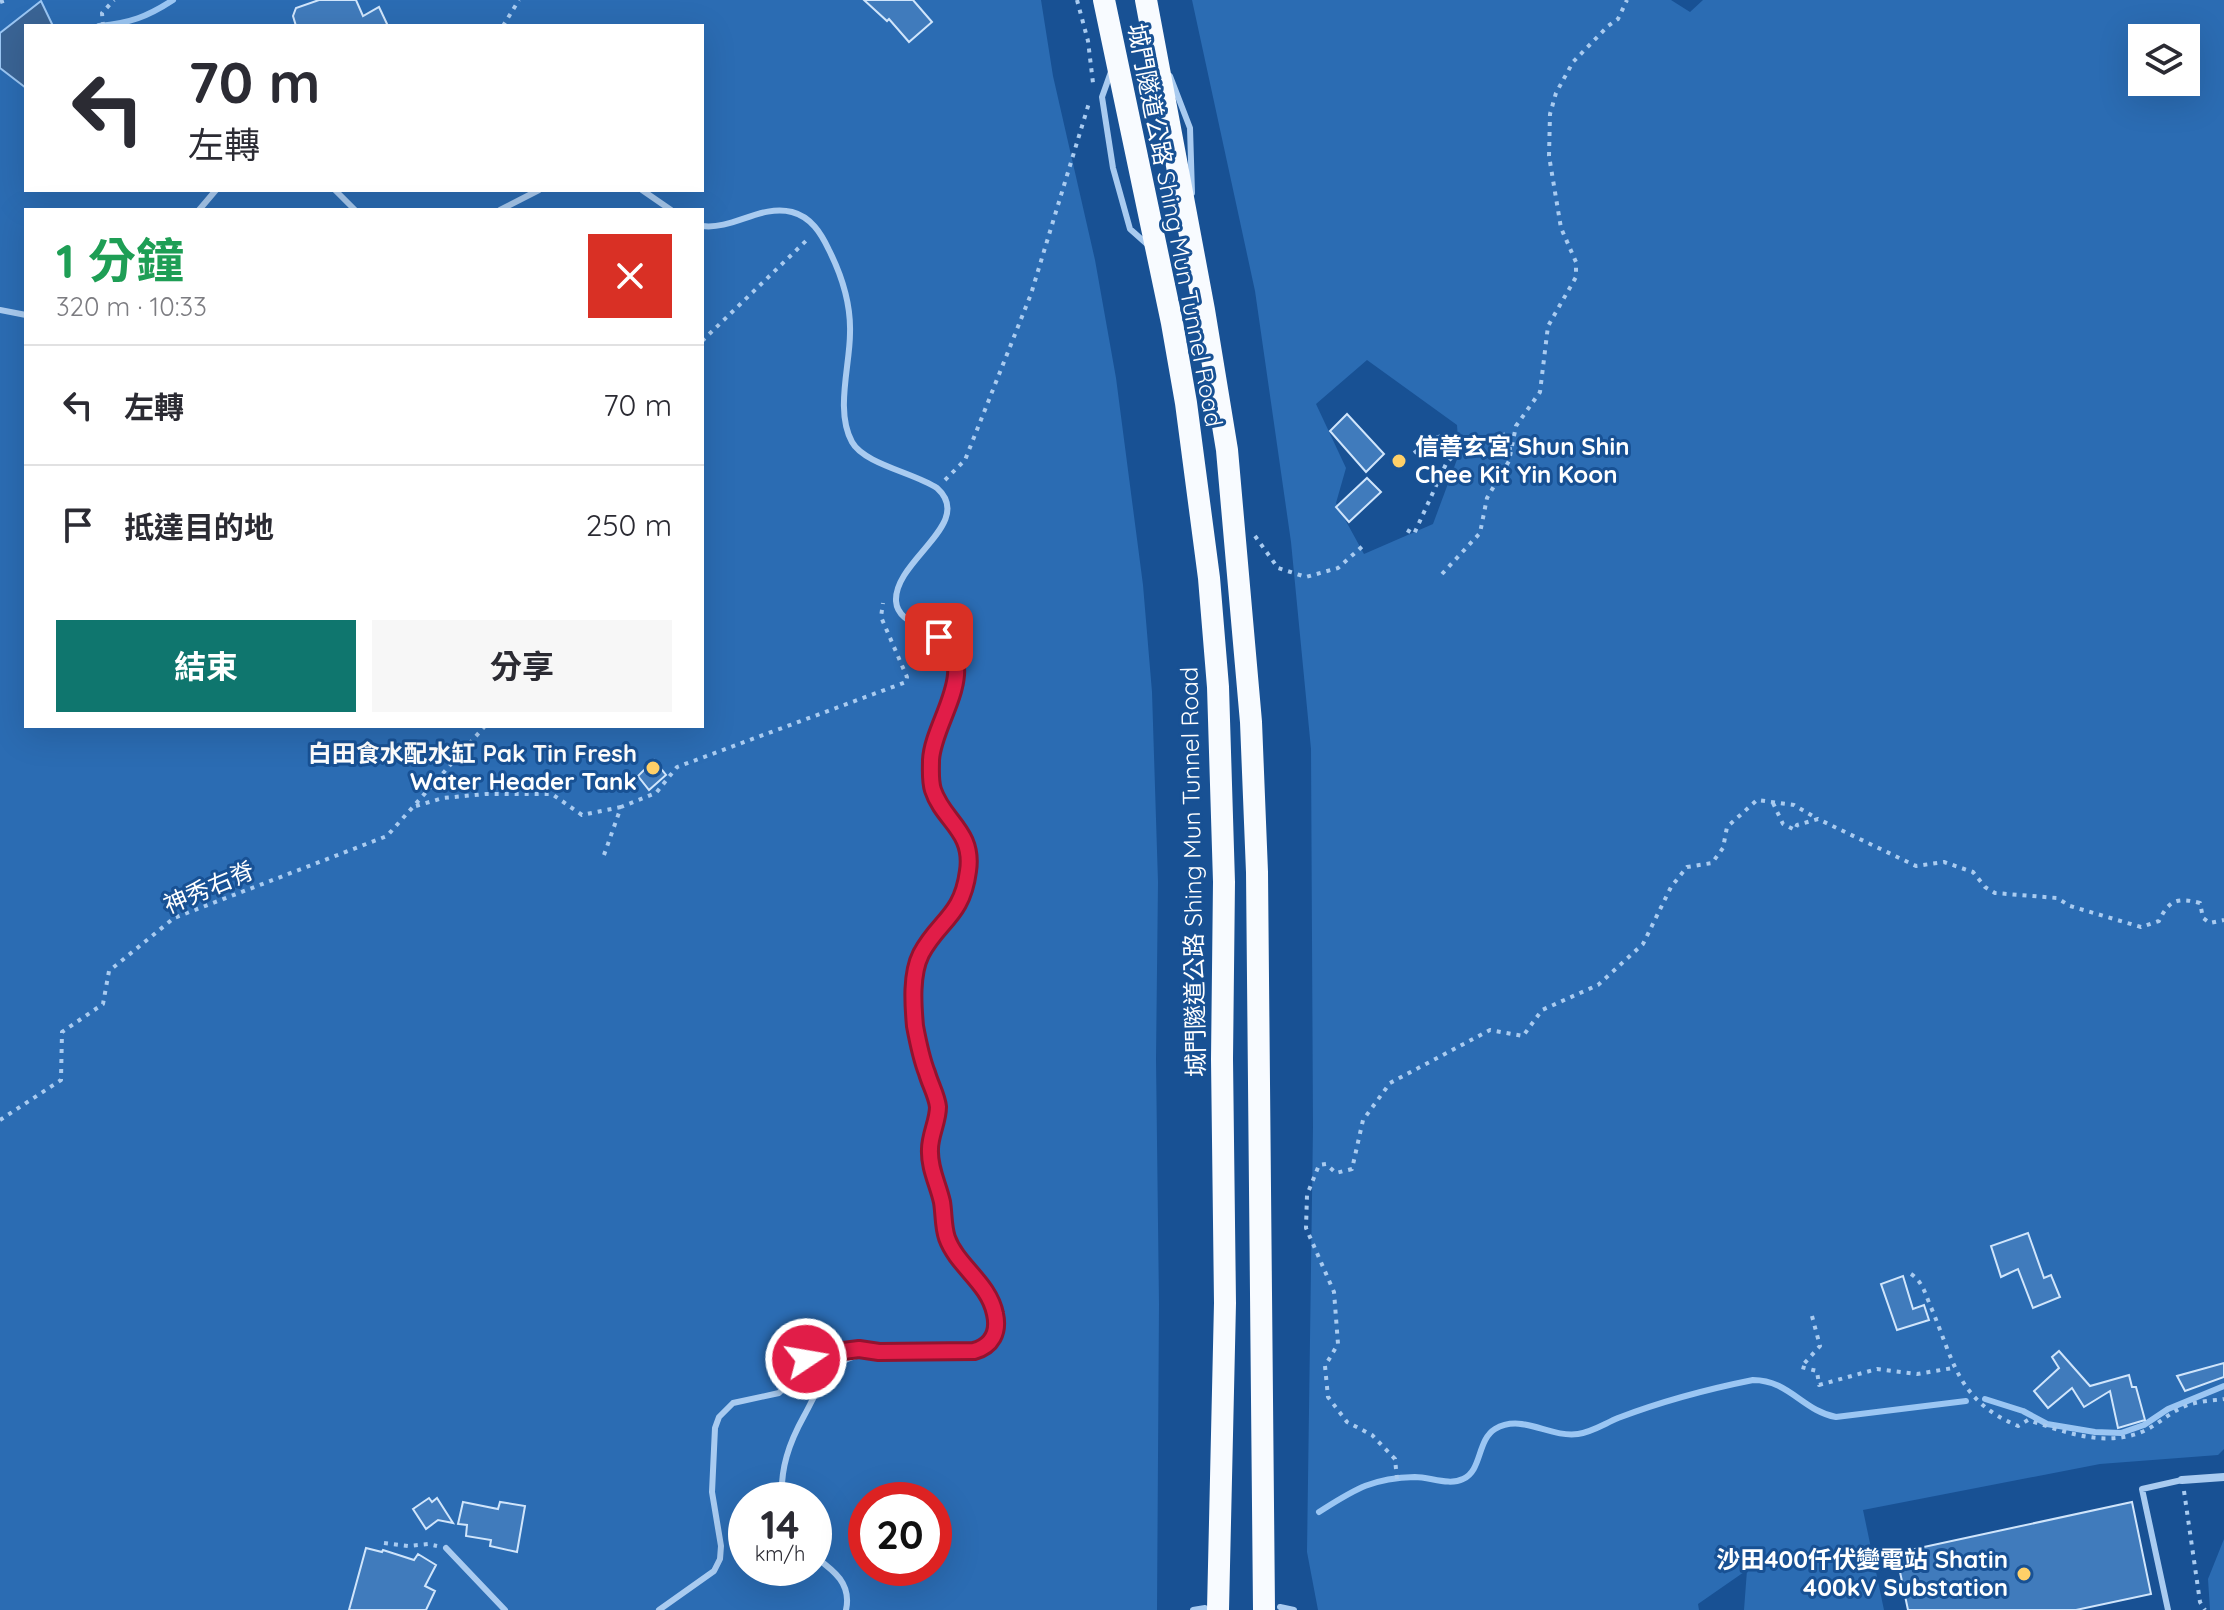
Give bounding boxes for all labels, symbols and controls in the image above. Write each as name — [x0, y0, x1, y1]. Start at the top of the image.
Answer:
street label: 城門隧道公路 Shing Mun Tunnel Road — [1122, 21, 1230, 429]
map controls — [2128, 24, 2200, 96]
button: layers — [2128, 24, 2200, 96]
text: 70 m — [188, 47, 320, 117]
icon: left — [56, 56, 160, 160]
text: 左轉 — [188, 122, 260, 167]
text: 1 分鐘 — [56, 230, 184, 290]
button: close — [588, 234, 672, 318]
text: 320 m · 10:33 — [56, 290, 207, 323]
icon: left — [56, 383, 100, 427]
text: 70 m — [603, 386, 672, 424]
text: 左轉 — [124, 388, 184, 426]
place label: 信善玄宮 Shun Shin Chee Kit Yin Koon — [1415, 431, 1630, 489]
marker: 信善玄宮 Shun Shin Chee Kit Yin Koon — [1390, 452, 1408, 470]
icon: arrive — [56, 503, 100, 547]
text: 250 m — [586, 506, 672, 544]
text: 抵達目的地 — [124, 508, 274, 546]
pin — [905, 603, 973, 671]
icon: arrive — [917, 615, 961, 659]
button: 結束 — [56, 620, 356, 712]
button: 分享 — [372, 620, 672, 712]
street label: 城門隧道公路 Shing Mun Tunnel Road — [1173, 667, 1211, 1077]
place label: 白田食水配水缸 Pak Tin Fresh Water Header Tank — [308, 738, 637, 796]
marker: 白田食水配水缸 Pak Tin Fresh Water Header Tank — [644, 759, 662, 777]
street label: 神秀右脊 — [159, 855, 259, 920]
position arrow — [764, 1317, 848, 1401]
speed limit sign: 20 — [848, 1482, 952, 1586]
text: 14 — [760, 1499, 800, 1549]
text: km/h — [755, 1541, 805, 1566]
place label: 沙田400仟伏變電站 Shatin 400kV Substation — [1716, 1544, 2008, 1602]
marker: 沙田400仟伏變電站 Shatin 400kV Substation — [2015, 1565, 2033, 1583]

